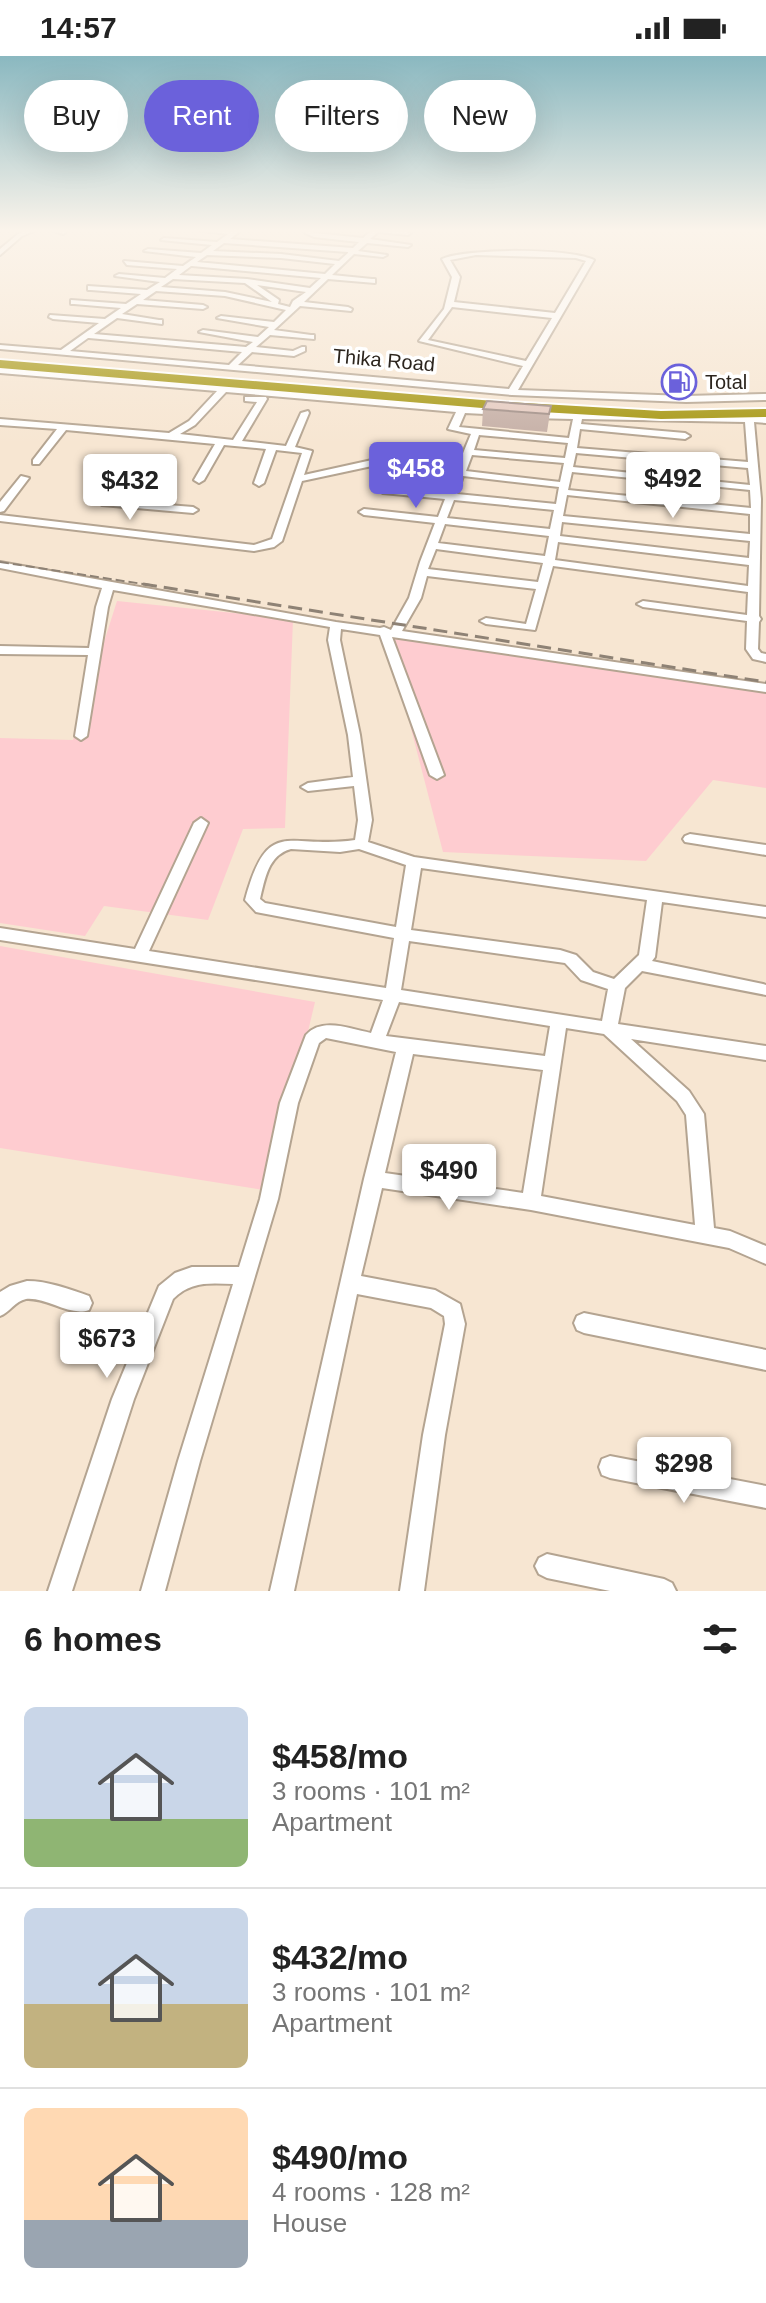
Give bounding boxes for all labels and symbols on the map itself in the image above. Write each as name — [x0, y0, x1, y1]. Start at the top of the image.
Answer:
street label: Thika Road — [332, 345, 436, 375]
fuel station icon: Total — [660, 363, 698, 401]
place label: Total — [705, 371, 747, 393]
pin: $458 — [369, 442, 463, 510]
pin: $492 — [626, 452, 720, 520]
pin: $432 — [83, 454, 177, 522]
pin: $490 — [402, 1144, 496, 1212]
pin: $673 — [60, 1312, 154, 1380]
pin: $298 — [637, 1437, 731, 1505]

